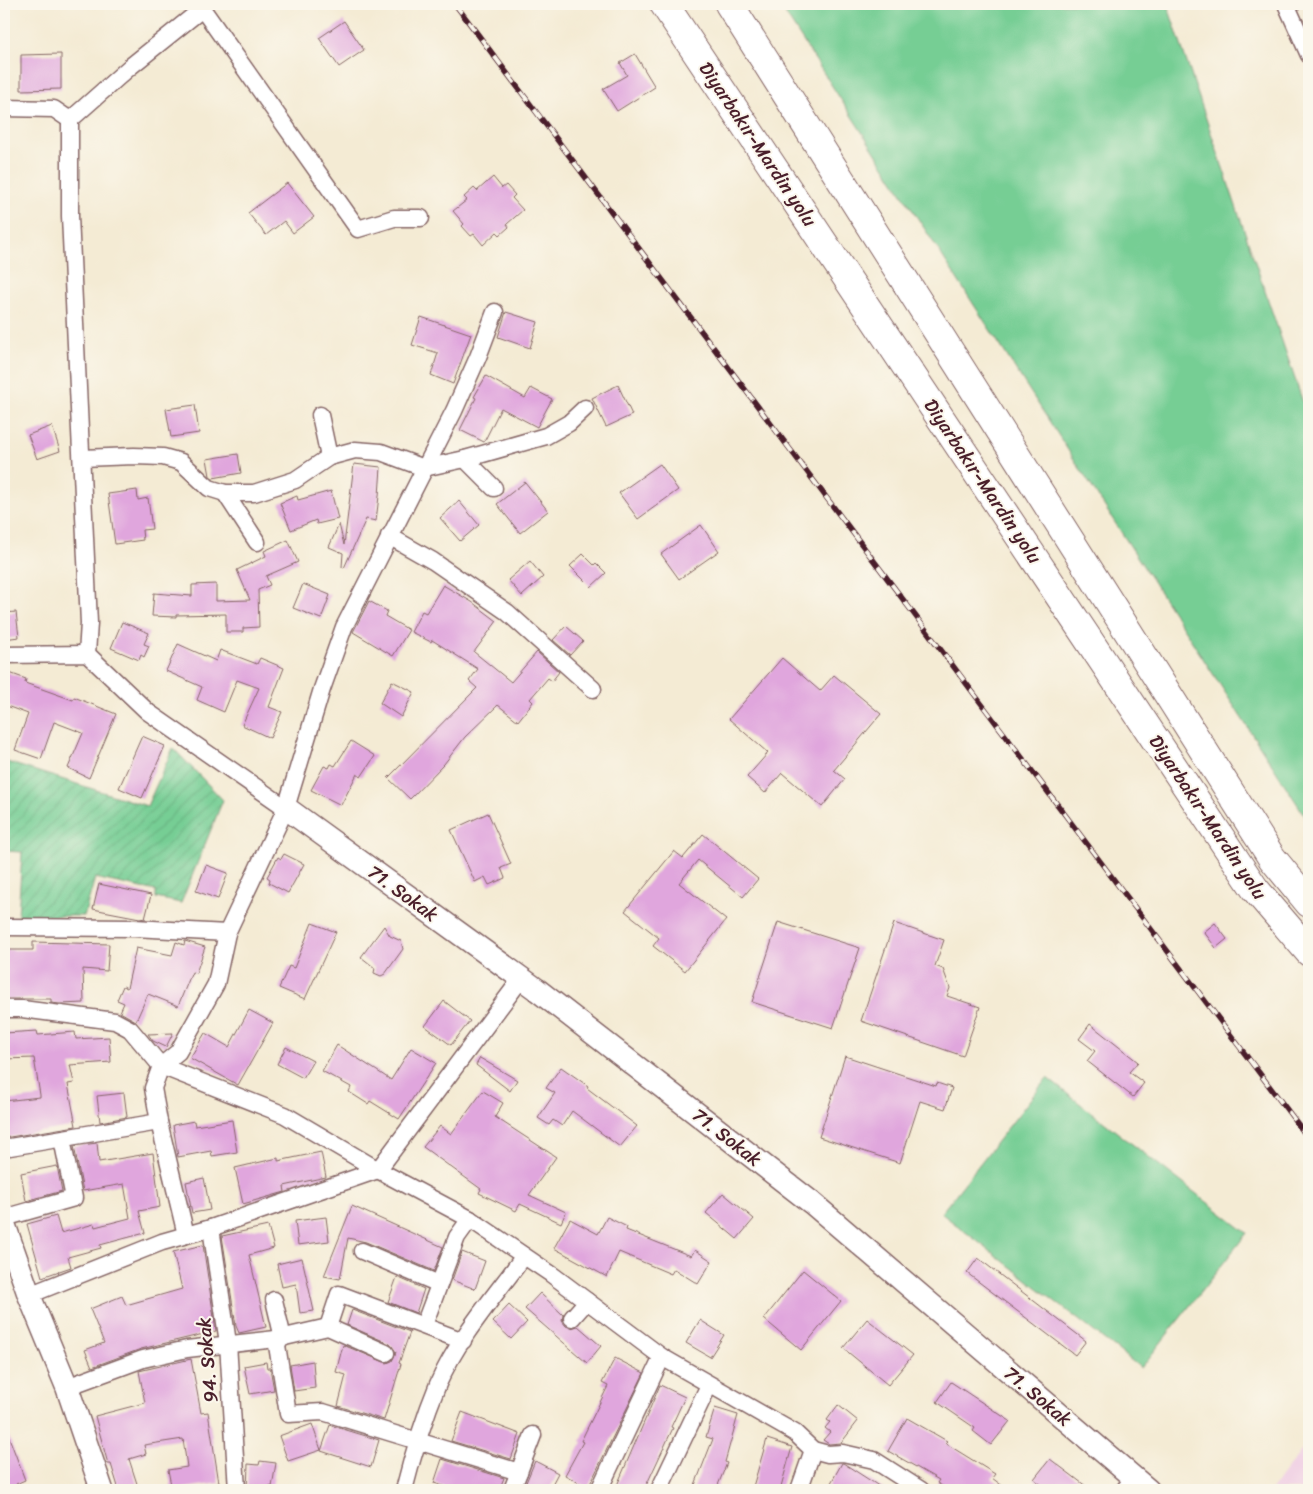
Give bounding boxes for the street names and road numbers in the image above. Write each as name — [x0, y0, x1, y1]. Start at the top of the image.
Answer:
street label: Diyarbakır-Mardin yolu — [690, 55, 826, 233]
street label: Diyarbakır-Mardin yolu — [915, 392, 1051, 570]
street label: Diyarbakır-Mardin yolu — [1140, 728, 1276, 906]
street label: 71. Sokak — [361, 856, 445, 930]
street label: 71. Sokak — [685, 1099, 769, 1175]
street label: 94. Sokak — [187, 1316, 227, 1404]
street label: 71. Sokak — [996, 1357, 1080, 1435]

